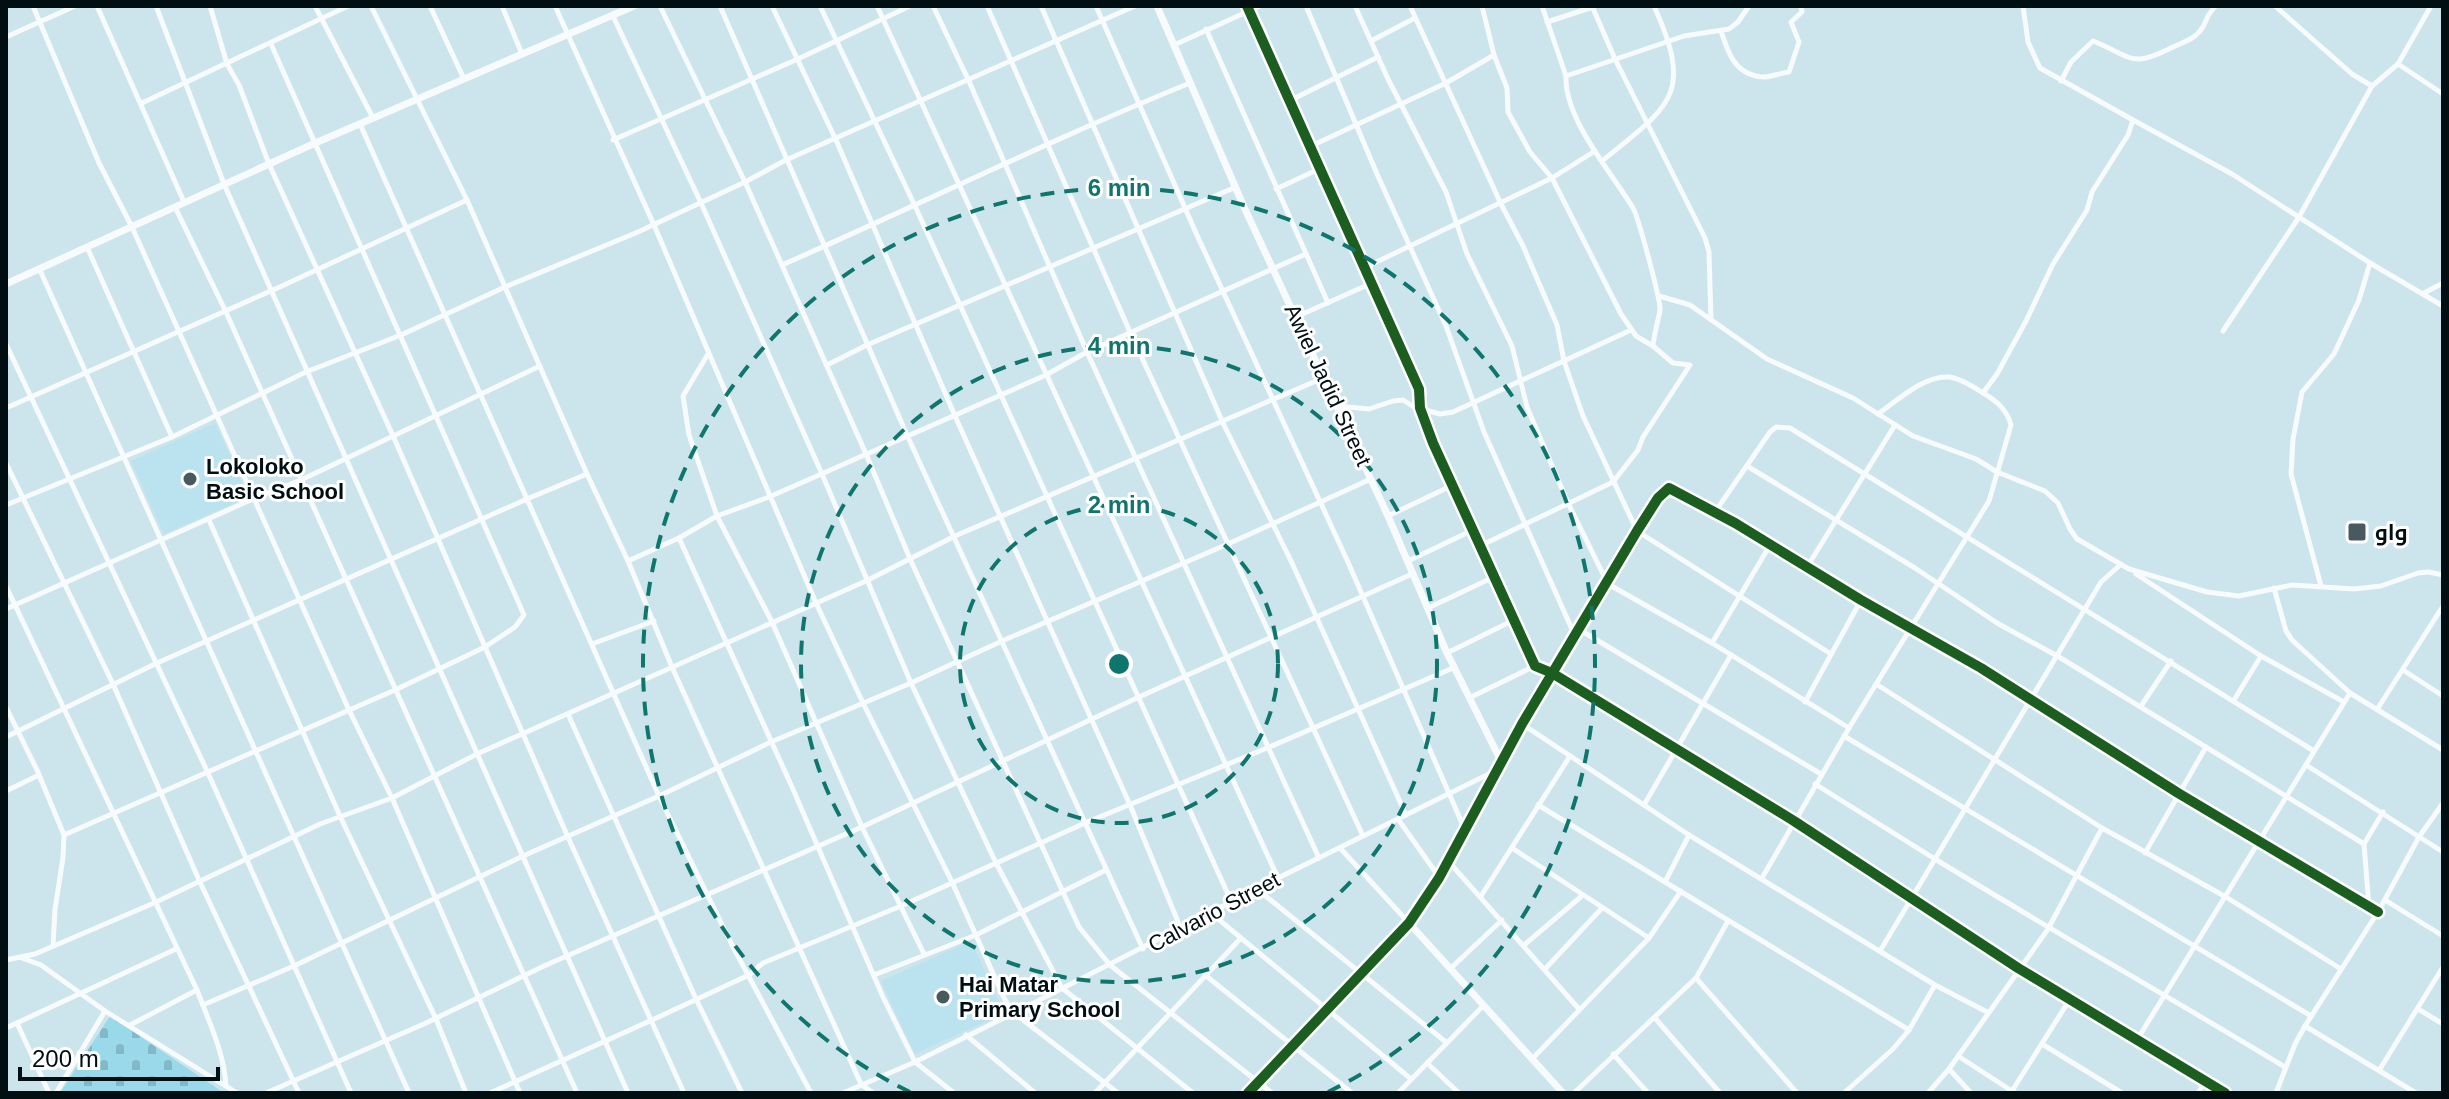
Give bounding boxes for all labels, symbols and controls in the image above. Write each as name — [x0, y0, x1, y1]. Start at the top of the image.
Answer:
text: 6 min — [1088, 174, 1150, 201]
street label: Awiel Jadid Street — [1280, 300, 1376, 470]
text: 4 min — [1088, 332, 1150, 359]
place label: Lokoloko Basic School — [206, 454, 344, 504]
marker: Lokoloko Basic School — [181, 470, 199, 488]
text: 2 min — [1088, 491, 1150, 518]
place label: واو — [2375, 520, 2408, 546]
marker: واو — [2346, 521, 2368, 543]
centre of rings — [1105, 650, 1133, 678]
street label: Calvario Street — [1144, 867, 1284, 957]
place label: Hai Matar Primary School — [959, 972, 1120, 1022]
marker: Hai Matar Primary School — [934, 988, 952, 1006]
scale bar — [20, 1031, 218, 1081]
text: 200 m — [32, 1045, 99, 1072]

